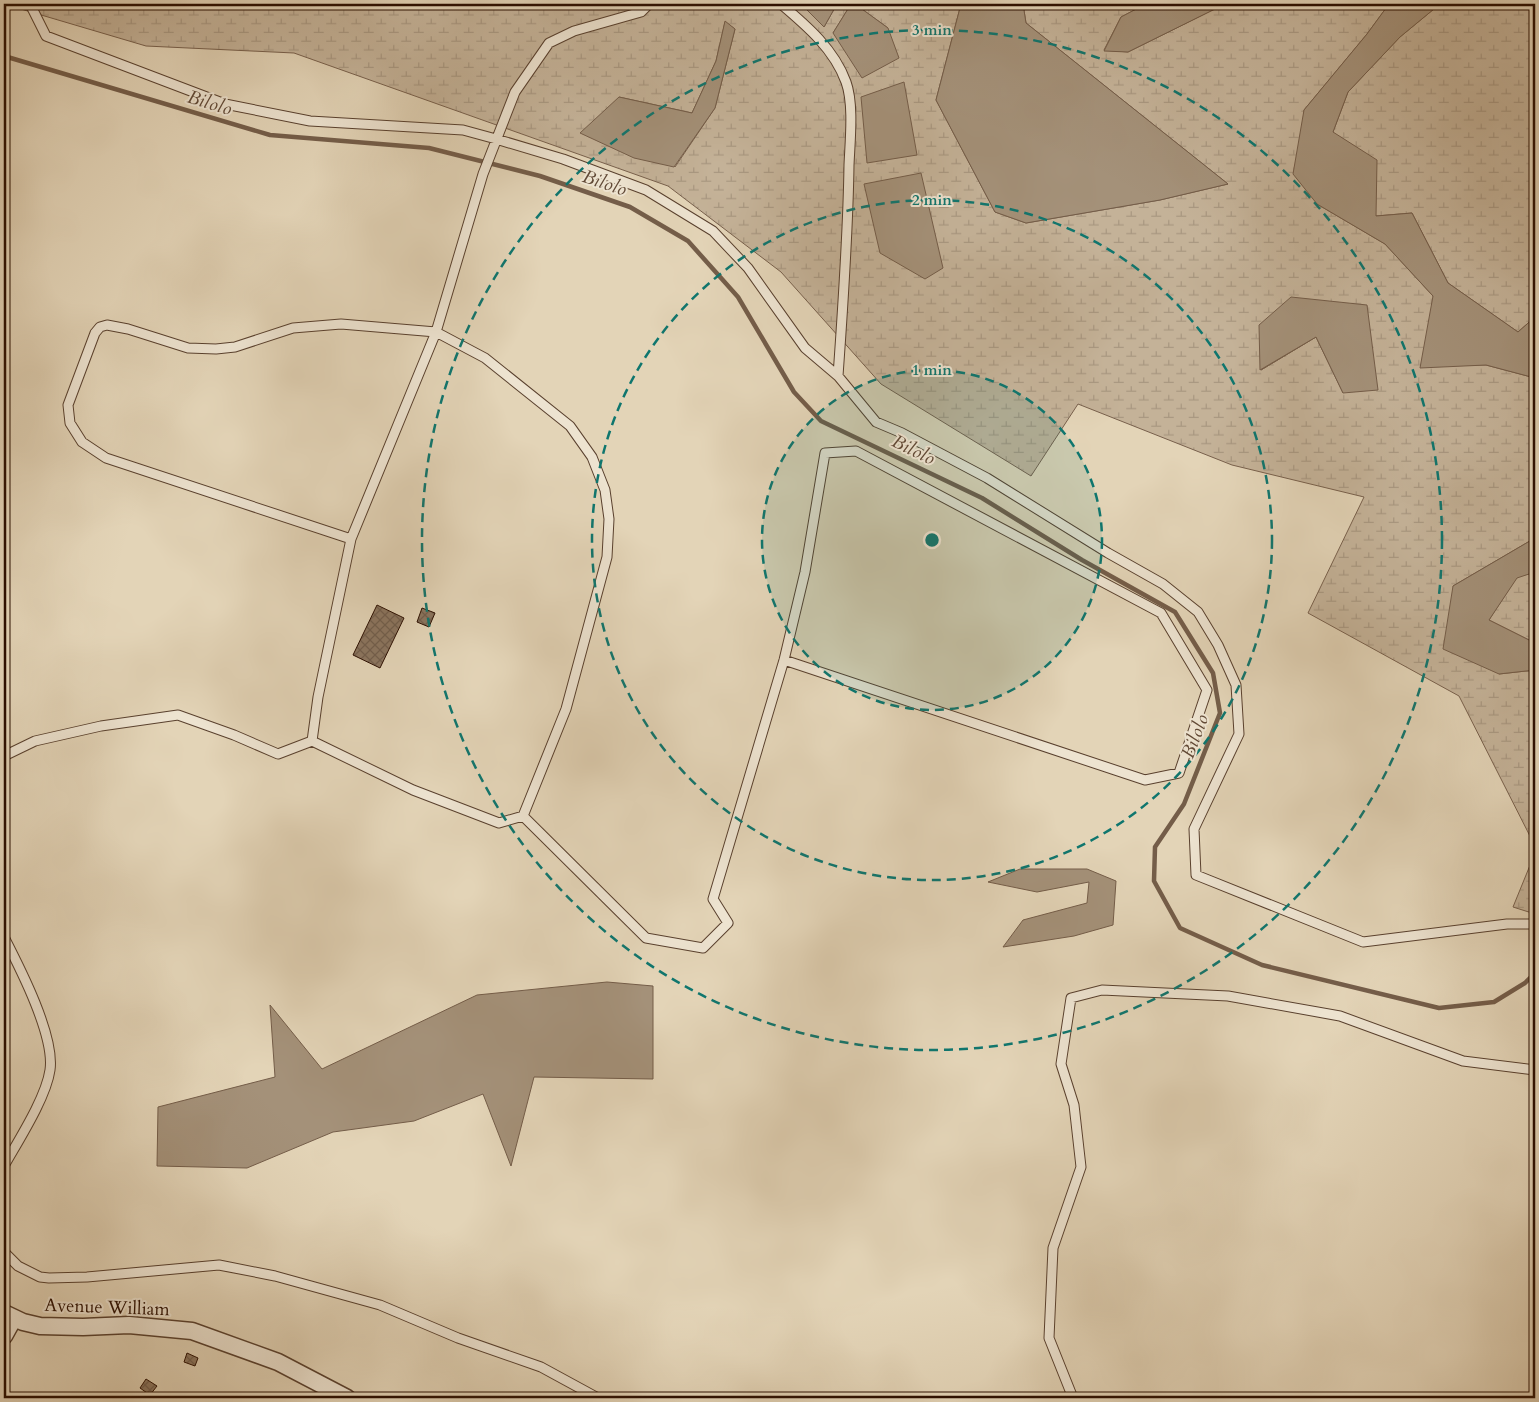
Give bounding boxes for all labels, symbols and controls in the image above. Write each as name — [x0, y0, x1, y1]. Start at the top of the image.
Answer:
text: 3 min — [912, 20, 952, 40]
water label: Bilolo — [184, 84, 235, 122]
water label: Bilolo — [579, 163, 630, 203]
text: 2 min — [912, 190, 952, 210]
text: 1 min — [912, 360, 952, 380]
water label: Bilolo — [887, 428, 940, 472]
centre of rings — [923, 531, 941, 549]
water label: Bilolo — [1175, 710, 1215, 762]
street label: Avenue William — [44, 1293, 171, 1322]

